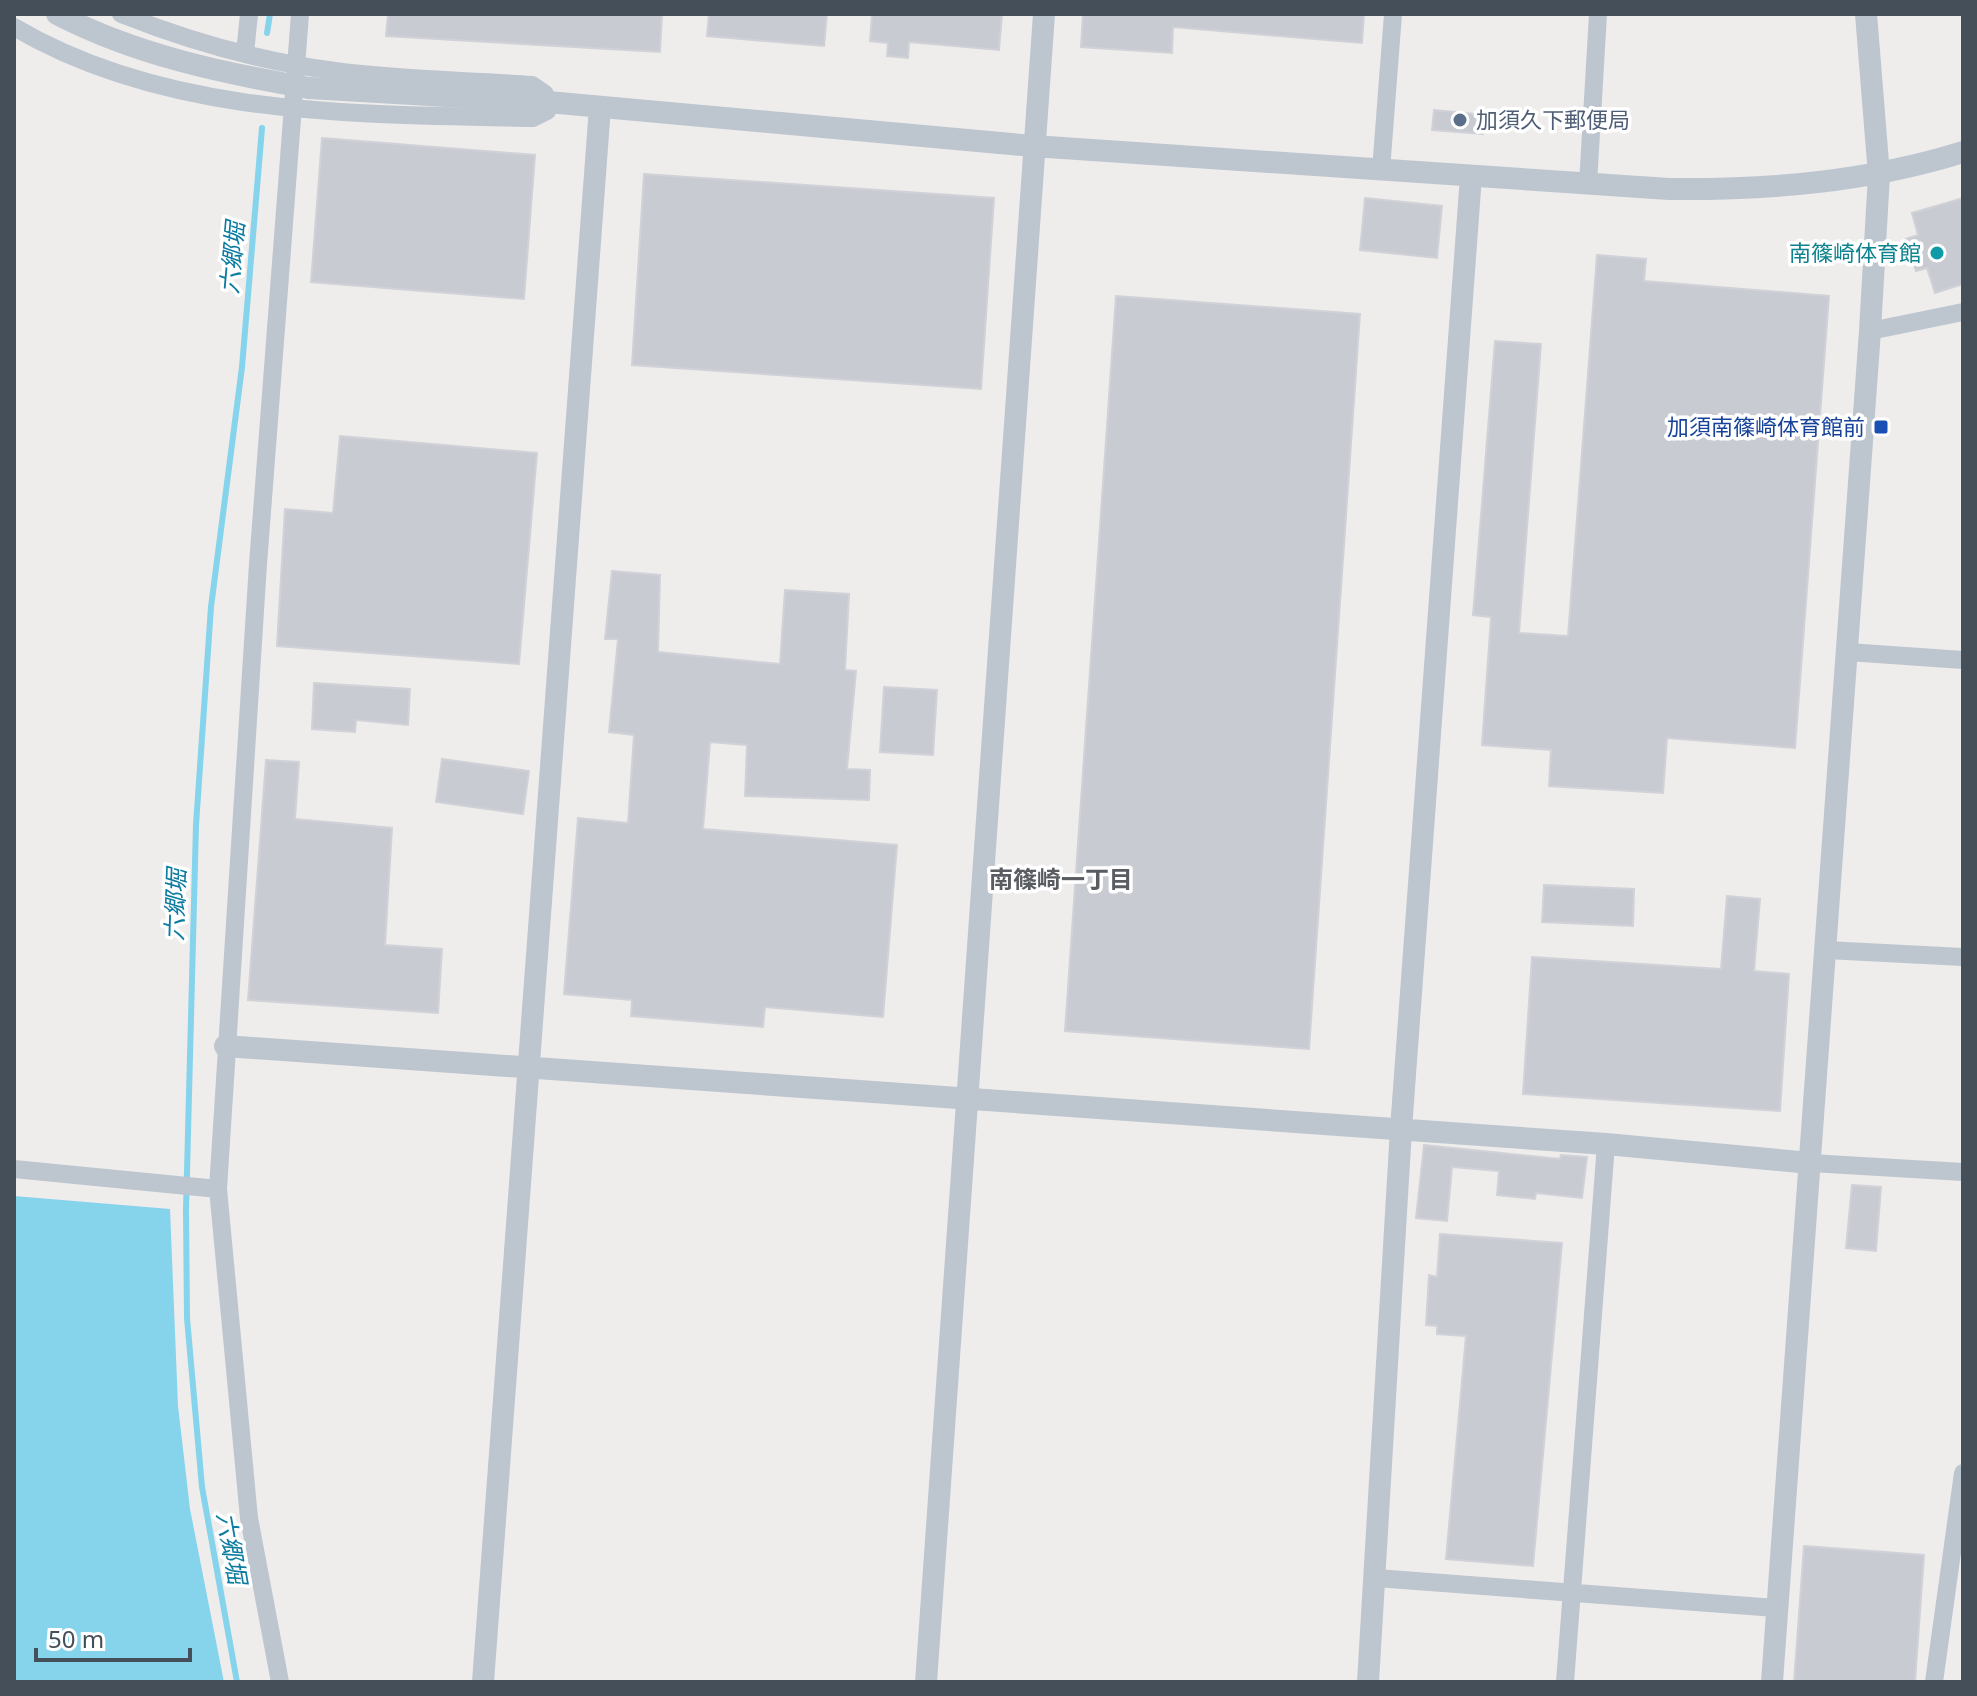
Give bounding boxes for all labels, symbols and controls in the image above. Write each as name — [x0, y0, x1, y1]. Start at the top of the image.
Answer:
place label: 加須久下郵便局 — [1476, 104, 1630, 134]
marker: 加須久下郵便局 — [1451, 111, 1469, 129]
water label: 六郷堀 — [212, 217, 251, 295]
place label: 南篠崎体育館 — [1789, 237, 1921, 267]
marker: 南篠崎体育館 — [1928, 244, 1946, 262]
place label: 加須南篠崎体育館前 — [1667, 411, 1865, 441]
marker: 加須南篠崎体育館前 — [1872, 418, 1890, 436]
district label: 南篠崎一丁目 — [989, 862, 1133, 895]
water label: 六郷堀 — [157, 864, 192, 942]
water label: 六郷堀 — [210, 1509, 256, 1590]
scale bar — [36, 1612, 190, 1662]
text: 50 m — [48, 1622, 104, 1655]

